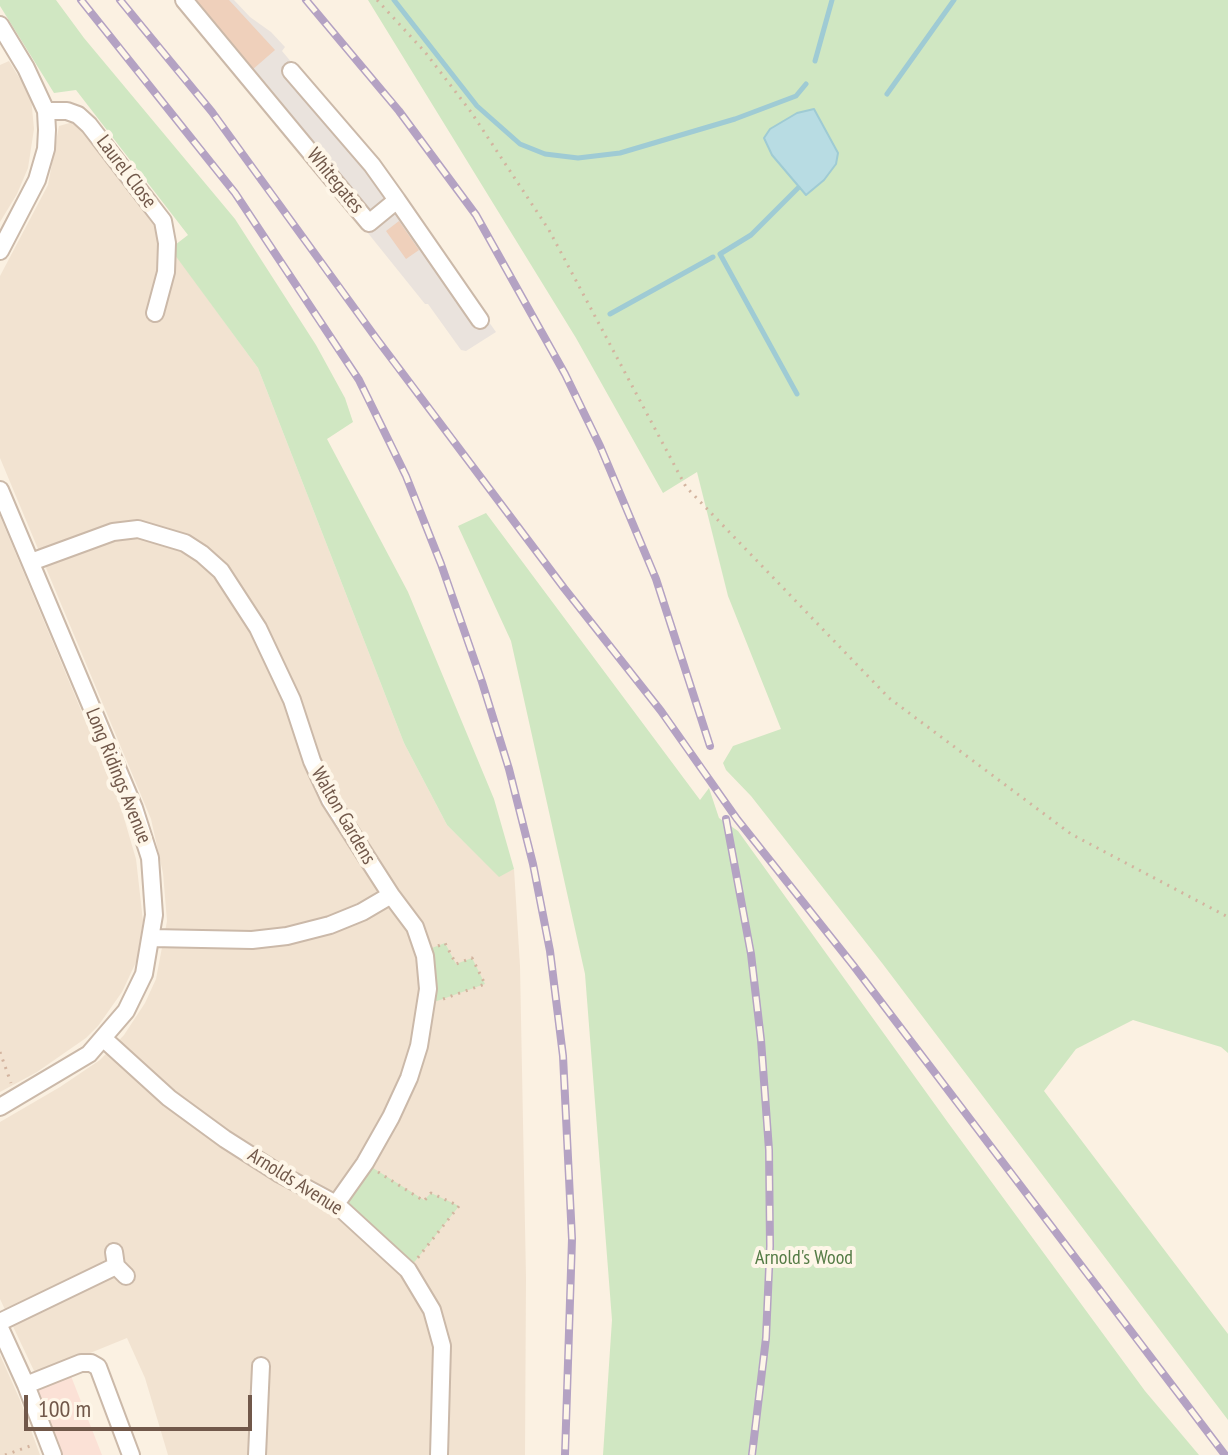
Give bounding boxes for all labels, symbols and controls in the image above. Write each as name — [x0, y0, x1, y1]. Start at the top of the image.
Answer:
street label: Laurel Close — [91, 131, 161, 213]
street label: Whitegates — [301, 144, 369, 218]
street label: Long Ridings Avenue — [80, 705, 156, 847]
street label: Walton Gardens — [306, 763, 380, 869]
street label: Arnolds Avenue — [243, 1143, 347, 1221]
park label: Arnold's Wood — [755, 1246, 853, 1270]
scale bar — [28, 1379, 256, 1429]
text: 100 m — [38, 1393, 91, 1424]

